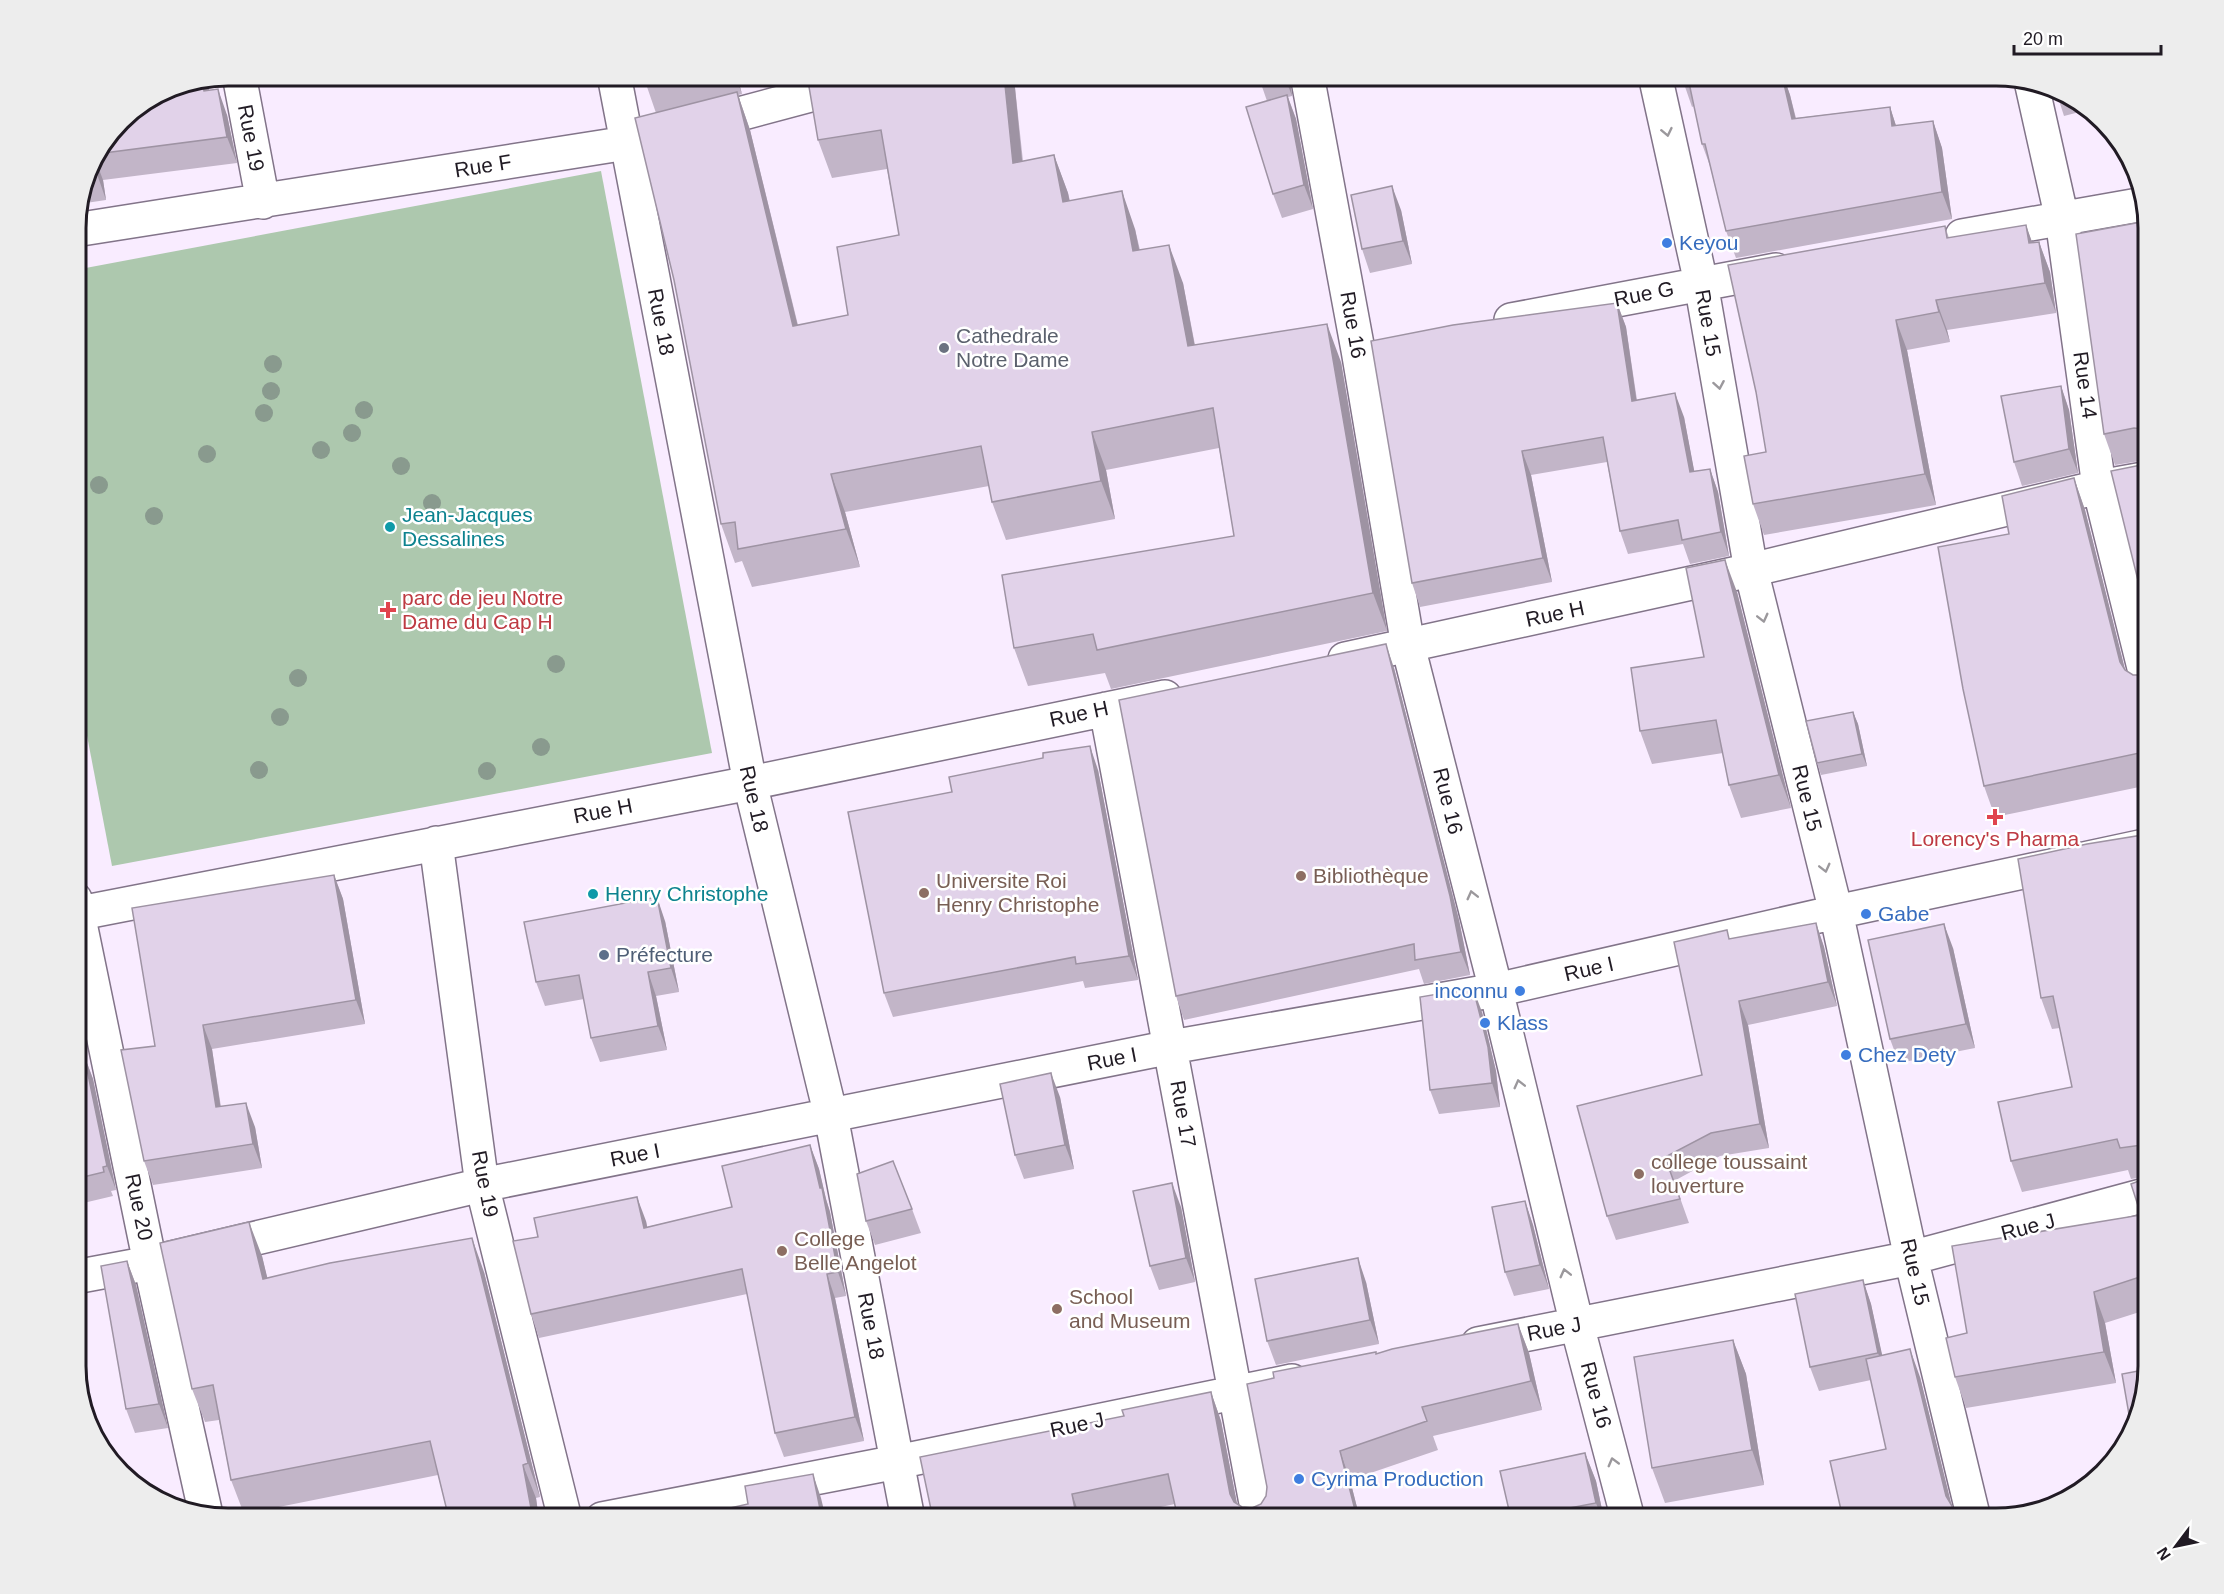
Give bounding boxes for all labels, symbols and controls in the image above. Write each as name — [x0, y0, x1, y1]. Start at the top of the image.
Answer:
scale bar — [2014, 18, 2161, 56]
text: 20 m — [2023, 29, 2063, 49]
street label: Rue 19 — [234, 102, 269, 173]
one-way arrow — [1660, 127, 1673, 137]
street label: Rue F — [453, 150, 513, 181]
place label: Keyou — [1679, 231, 1739, 254]
marker: Keyou — [1660, 236, 1674, 250]
street label: Rue G — [1612, 276, 1676, 311]
street label: Rue 18 — [644, 286, 679, 357]
street label: Rue 15 — [1691, 288, 1726, 358]
street label: Rue 16 — [1336, 290, 1371, 360]
place label: Cathedrale Notre Dame — [956, 324, 1069, 371]
marker: Cathedrale Notre Dame — [937, 341, 951, 355]
street label: Rue 14 — [2069, 350, 2102, 420]
one-way arrow — [1712, 380, 1724, 390]
place label: Jean-Jacques Dessalines — [402, 503, 533, 550]
marker: Jean-Jacques Dessalines — [383, 520, 397, 534]
place label: parc de jeu Notre Dame du Cap H — [402, 586, 563, 633]
street label: Rue H — [1523, 596, 1586, 631]
marker: parc de jeu Notre Dame du Cap H — [379, 601, 397, 619]
one-way arrow — [1755, 613, 1768, 623]
street label: Rue H — [1047, 696, 1110, 731]
street label: Rue 15 — [1788, 762, 1827, 834]
street label: Rue 18 — [736, 763, 773, 834]
street label: Rue 16 — [1429, 765, 1468, 837]
street label: Rue H — [571, 794, 634, 827]
marker: Lorency's Pharma — [1988, 810, 2002, 824]
place label: Lorency's Pharma — [1911, 827, 2080, 850]
one-way arrow — [1817, 863, 1830, 873]
place label: Bibliothèque — [1313, 864, 1429, 887]
place label: Universite Roi Henry Christophe — [936, 869, 1099, 916]
marker: Bibliothèque — [1294, 869, 1308, 883]
place label: Henry Christophe — [605, 882, 768, 905]
marker: Universite Roi Henry Christophe — [917, 886, 931, 900]
marker: Henry Christophe — [586, 887, 600, 901]
one-way arrow — [1467, 890, 1479, 901]
place label: Gabe — [1878, 902, 1929, 925]
marker: Gabe — [1859, 907, 1873, 921]
place label: Préfecture — [616, 943, 713, 966]
marker: Préfecture — [597, 948, 611, 962]
street label: Rue I — [1562, 952, 1616, 985]
place label: inconnu — [1434, 979, 1508, 1002]
marker: inconnu — [1513, 984, 1527, 998]
place label: Klass — [1497, 1011, 1548, 1034]
marker: Klass — [1478, 1016, 1492, 1030]
street label: Rue I — [1085, 1042, 1139, 1075]
place label: Chez Dety — [1858, 1043, 1957, 1066]
marker: Chez Dety — [1839, 1048, 1853, 1062]
street label: Rue 17 — [1166, 1079, 1201, 1149]
one-way arrow — [1513, 1079, 1526, 1089]
street label: Rue I — [608, 1138, 662, 1171]
street label: Rue 19 — [468, 1148, 503, 1219]
place label: college toussaint louverture — [1651, 1150, 1808, 1197]
marker: college toussaint louverture — [1632, 1167, 1646, 1181]
street label: Rue 20 — [121, 1171, 158, 1242]
street label: Rue J — [1998, 1208, 2057, 1245]
place label: College Belle Angelot — [794, 1227, 917, 1274]
street label: Rue 15 — [1897, 1236, 1934, 1307]
marker: College Belle Angelot — [775, 1244, 789, 1258]
one-way arrow — [1559, 1269, 1572, 1279]
place label: School and Museum — [1069, 1285, 1190, 1332]
street label: Rue 18 — [854, 1290, 889, 1361]
marker: School and Museum — [1050, 1302, 1064, 1316]
street label: Rue J — [1525, 1312, 1583, 1345]
street label: Rue 16 — [1577, 1359, 1616, 1431]
street label: Rue J — [1048, 1408, 1106, 1441]
one-way arrow — [1608, 1458, 1621, 1468]
place label: Cyrima Production — [1311, 1467, 1484, 1490]
marker: Cyrima Production — [1292, 1472, 1306, 1486]
north arrow — [2146, 1516, 2206, 1576]
text: N — [2153, 1544, 2174, 1563]

